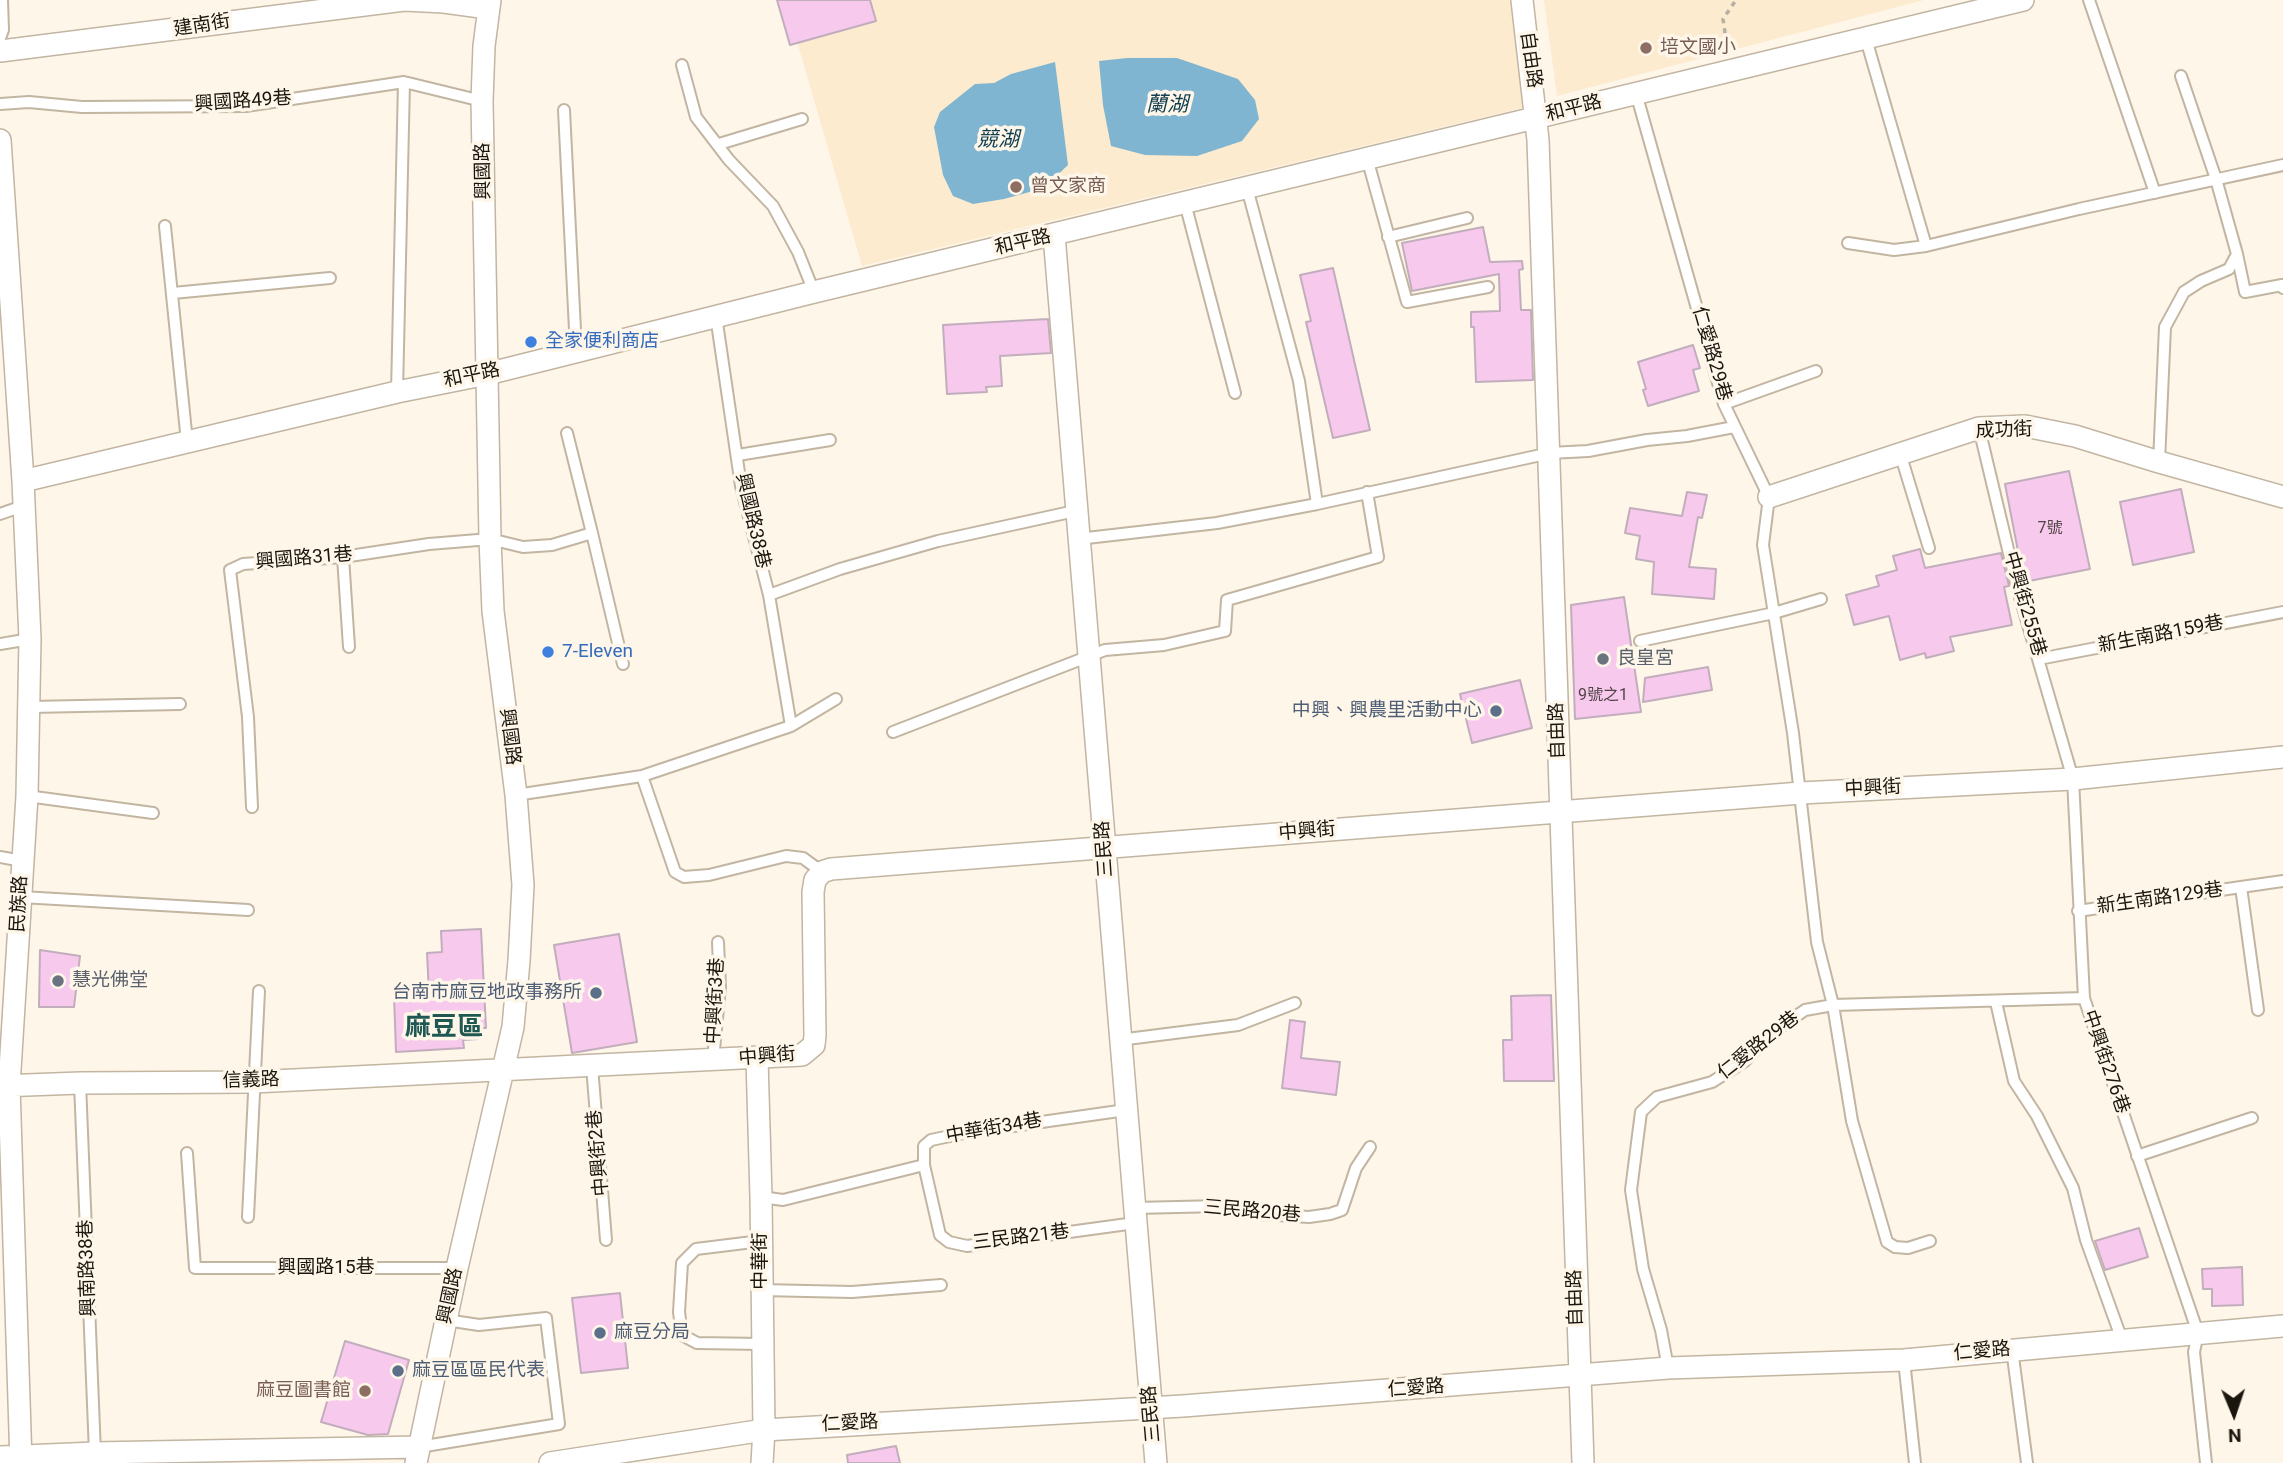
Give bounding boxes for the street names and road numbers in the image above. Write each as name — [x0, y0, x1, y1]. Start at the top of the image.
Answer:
street label: 建南街 — [172, 10, 232, 42]
street label: 自由路 — [1515, 30, 1545, 90]
street label: 興國路49巷 — [194, 87, 292, 117]
street label: 和平路 — [1544, 91, 1604, 127]
street label: 興國路 — [472, 142, 496, 200]
street label: 和平路 — [993, 225, 1053, 261]
street label: 仁愛路29巷 — [1687, 304, 1735, 404]
street label: 和平路 — [442, 359, 502, 393]
street label: 成功街 — [1975, 419, 2033, 443]
street label: 興國路38巷 — [730, 471, 774, 571]
street label: 興國路31巷 — [255, 543, 353, 575]
street label: 中興街255巷 — [1998, 549, 2050, 659]
street label: 新生南路159巷 — [2096, 612, 2226, 658]
street label: 自由路 — [1546, 702, 1570, 760]
street label: 興國路 — [494, 707, 524, 767]
street label: 中興街 — [1844, 776, 1902, 802]
street label: 中興街 — [1278, 818, 1336, 846]
street label: 三民路 — [1092, 820, 1118, 878]
street label: 民族路 — [7, 875, 33, 933]
street label: 新生南路129巷 — [2096, 879, 2224, 919]
street label: 中興街3巷 — [702, 957, 730, 1045]
street label: 仁愛路29巷 — [1714, 1007, 1804, 1085]
street label: 中興街276巷 — [2077, 1007, 2133, 1117]
street label: 中興街 — [738, 1043, 796, 1071]
street label: 信義路 — [222, 1069, 280, 1093]
street label: 中興街2巷 — [584, 1109, 614, 1197]
street label: 中華街34巷 — [944, 1109, 1044, 1149]
street label: 三民路20巷 — [1203, 1196, 1301, 1228]
street label: 興南路38巷 — [75, 1219, 101, 1317]
street label: 三民路21巷 — [971, 1221, 1071, 1255]
street label: 中華街 — [750, 1233, 772, 1289]
street label: 興國路15巷 — [277, 1257, 375, 1279]
street label: 興國路 — [434, 1266, 468, 1326]
street label: 自由路 — [1564, 1269, 1588, 1327]
street label: 仁愛路 — [1953, 1338, 2011, 1366]
street label: 仁愛路 — [1387, 1376, 1445, 1402]
street label: 三民路 — [1138, 1385, 1166, 1443]
street label: 仁愛路 — [821, 1411, 879, 1437]

